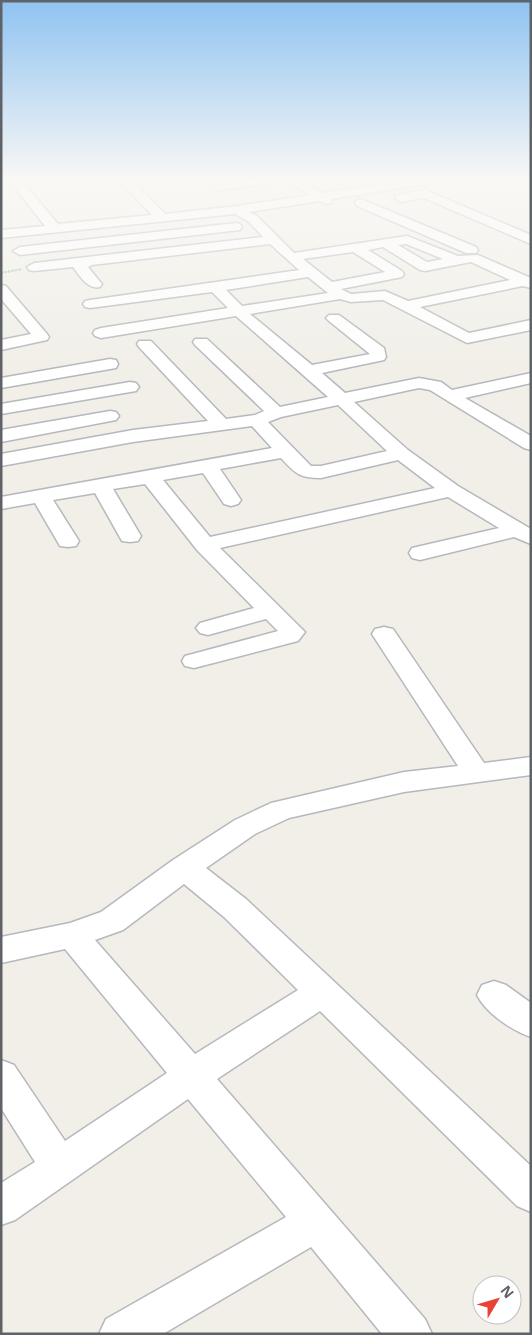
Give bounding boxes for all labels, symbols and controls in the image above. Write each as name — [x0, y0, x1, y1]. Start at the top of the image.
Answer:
north arrow — [472, 1275, 522, 1325]
text: N — [497, 1281, 519, 1302]

